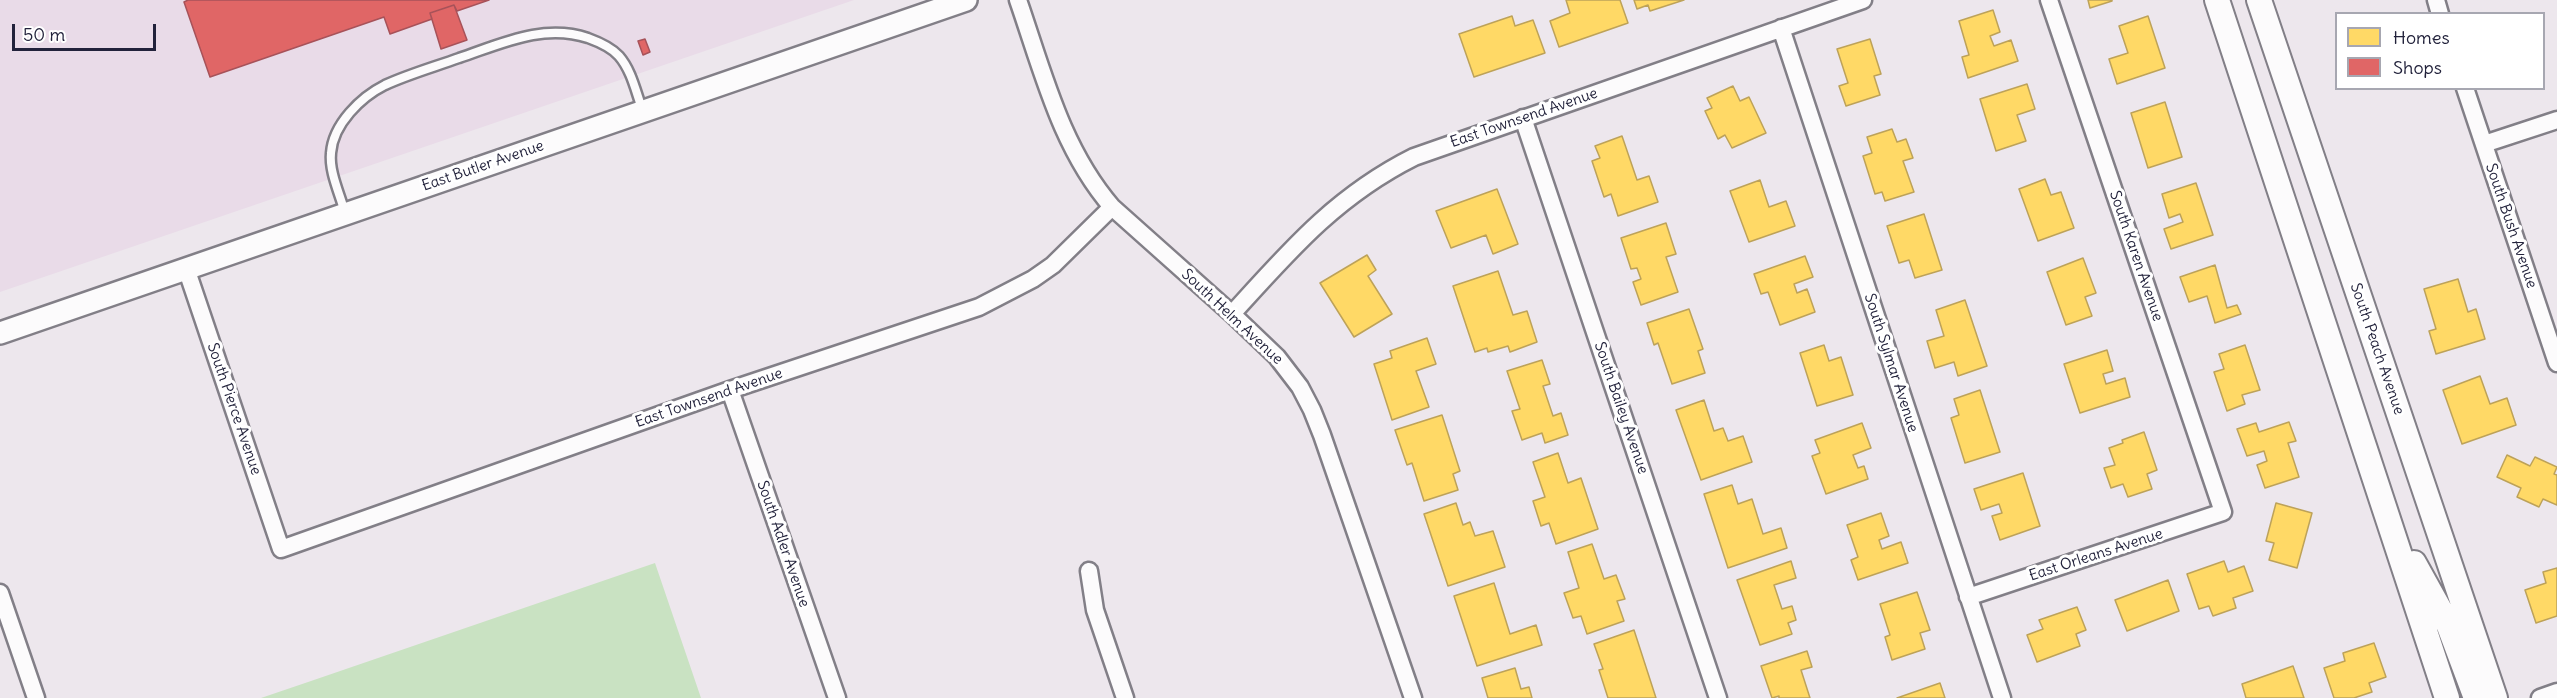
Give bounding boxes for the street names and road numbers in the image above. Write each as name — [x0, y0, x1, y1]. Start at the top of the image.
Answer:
street label: East Townsend Avenue — [1448, 84, 1600, 152]
street label: East Butler Avenue — [420, 137, 546, 195]
street label: South Bush Avenue — [2481, 161, 2541, 291]
street label: South Karen Avenue — [2105, 188, 2167, 324]
street label: South Helm Avenue — [1178, 265, 1286, 369]
street label: South Peach Avenue — [2346, 281, 2408, 417]
street label: South Sylmar Avenue — [1860, 291, 1922, 435]
street label: South Bailey Avenue — [1590, 340, 1652, 476]
street label: South Pierce Avenue — [203, 341, 265, 477]
street label: East Townsend Avenue — [633, 364, 785, 432]
street label: South Adler Avenue — [753, 478, 813, 610]
street label: East Orleans Avenue — [2027, 525, 2165, 585]

